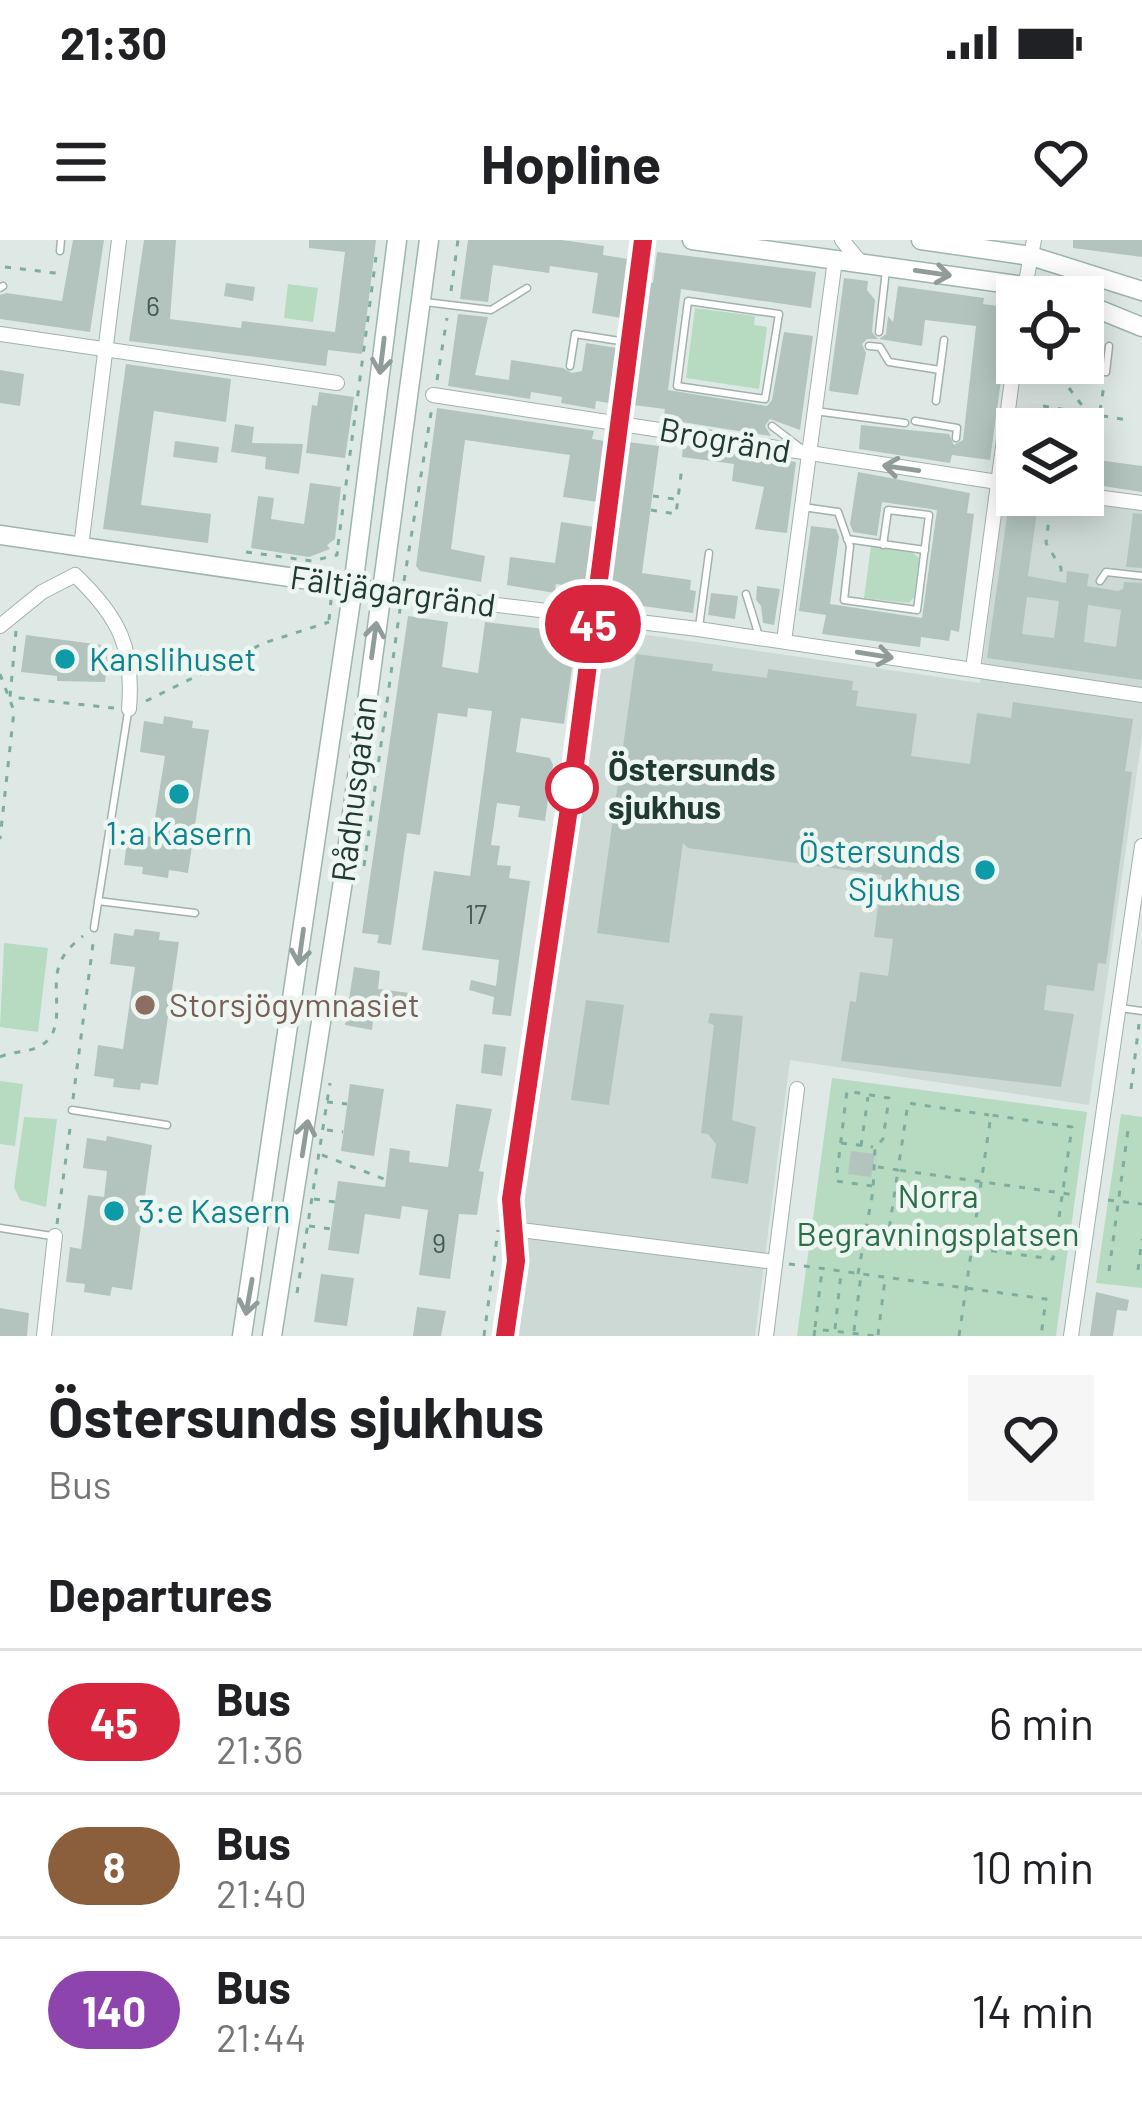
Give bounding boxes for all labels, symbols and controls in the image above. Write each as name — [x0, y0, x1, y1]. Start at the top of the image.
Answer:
text: 21:30 — [60, 15, 167, 69]
icon: menu — [48, 129, 114, 195]
icon: heart — [1028, 129, 1094, 195]
text: Hopline — [481, 130, 661, 195]
one-way arrow — [912, 262, 951, 285]
map controls — [996, 276, 1104, 516]
button: locate — [996, 276, 1104, 384]
house number: 6 — [146, 289, 160, 321]
one-way arrow — [371, 336, 393, 375]
street label: Brogränd — [656, 408, 794, 470]
button: layers — [996, 408, 1104, 516]
one-way arrow — [883, 456, 922, 479]
street label: Fältjägargränd — [288, 556, 499, 624]
line badge: 45 — [539, 585, 647, 663]
text: 45 — [569, 599, 617, 649]
one-way arrow — [363, 621, 385, 660]
place label: Kanslihuset — [89, 638, 256, 678]
one-way arrow — [855, 644, 894, 667]
marker: Kanslihuset — [52, 646, 78, 672]
street label: Rådhusgatan — [322, 694, 384, 884]
place label: Östersunds sjukhus — [608, 748, 775, 826]
marker: Östersunds sjukhus — [547, 763, 597, 813]
marker: 1:a Kasern — [166, 781, 192, 807]
place label: 1:a Kasern — [106, 812, 252, 852]
place label: Östersunds Sjukhus — [799, 830, 961, 908]
marker: Östersunds Sjukhus — [972, 857, 998, 883]
house number: 17 — [465, 897, 487, 929]
one-way arrow — [289, 927, 312, 966]
place label: Storsjögymnasiet — [169, 984, 420, 1024]
marker: Storsjögymnasiet — [132, 992, 158, 1018]
one-way arrow — [294, 1119, 317, 1158]
park label: Norra Begravningsplatsen — [796, 1175, 1080, 1253]
place label: 3:e Kasern — [138, 1190, 291, 1230]
marker: 3:e Kasern — [101, 1198, 127, 1224]
house number: 9 — [432, 1226, 446, 1258]
one-way arrow — [237, 1277, 259, 1316]
button: heart — [968, 1375, 1094, 1501]
text: Östersunds sjukhus — [48, 1381, 544, 1449]
text: Bus — [48, 1460, 112, 1507]
text: Departures — [48, 1567, 272, 1621]
text: Bus — [216, 1671, 291, 1725]
text: 6 min — [989, 1695, 1094, 1749]
text: 45 — [90, 1697, 138, 1747]
text: 21:36 — [216, 1725, 303, 1772]
text: Bus — [216, 1815, 291, 1869]
text: 10 min — [971, 1839, 1094, 1893]
text: 8 — [103, 1841, 125, 1891]
text: 21:40 — [216, 1869, 307, 1916]
text: Bus — [216, 1959, 291, 2013]
text: 14 min — [972, 1983, 1094, 2037]
text: 140 — [82, 1985, 146, 2035]
text: 21:44 — [216, 2013, 306, 2060]

